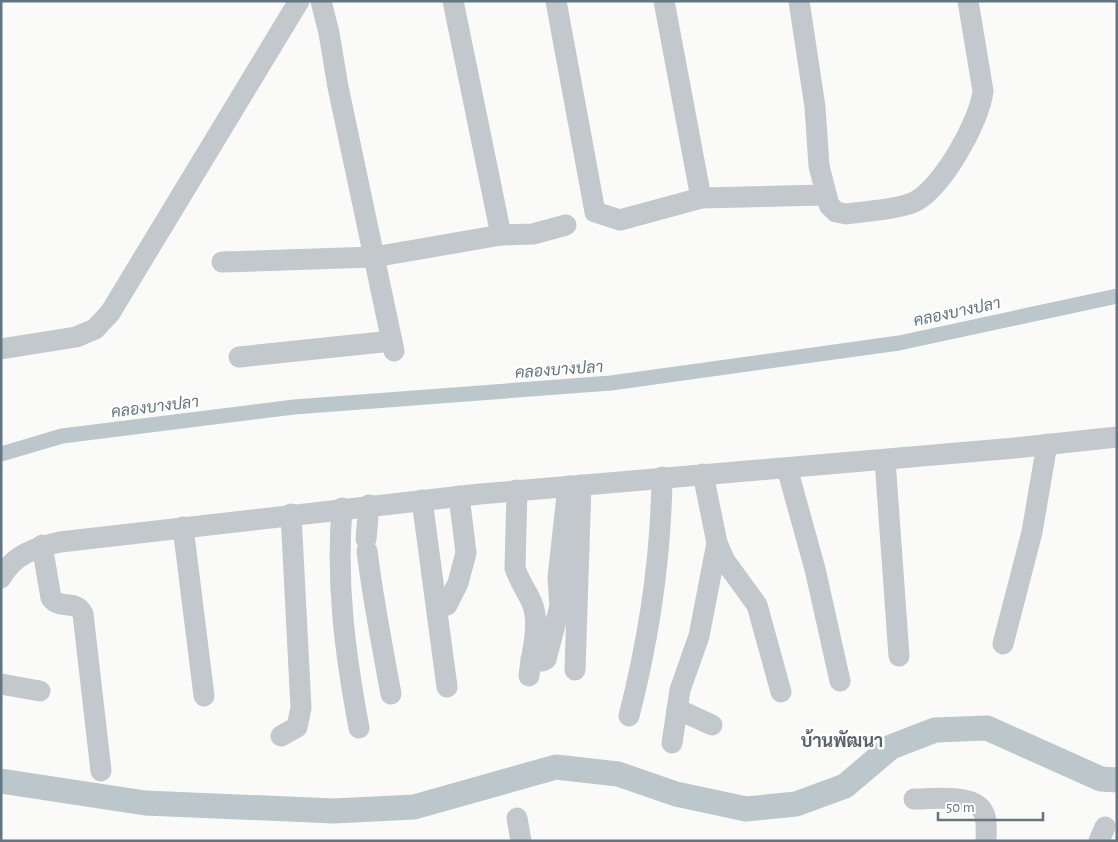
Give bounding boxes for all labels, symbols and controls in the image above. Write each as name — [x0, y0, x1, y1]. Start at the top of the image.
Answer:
water label: คลองบางปลา — [912, 294, 1002, 329]
water label: คลองบางปลา — [514, 358, 604, 381]
water label: คลองบางปลา — [110, 393, 200, 420]
district label: บ้านพัฒนา — [801, 729, 883, 751]
scale bar — [938, 790, 1043, 822]
text: 50 m — [946, 800, 975, 815]

